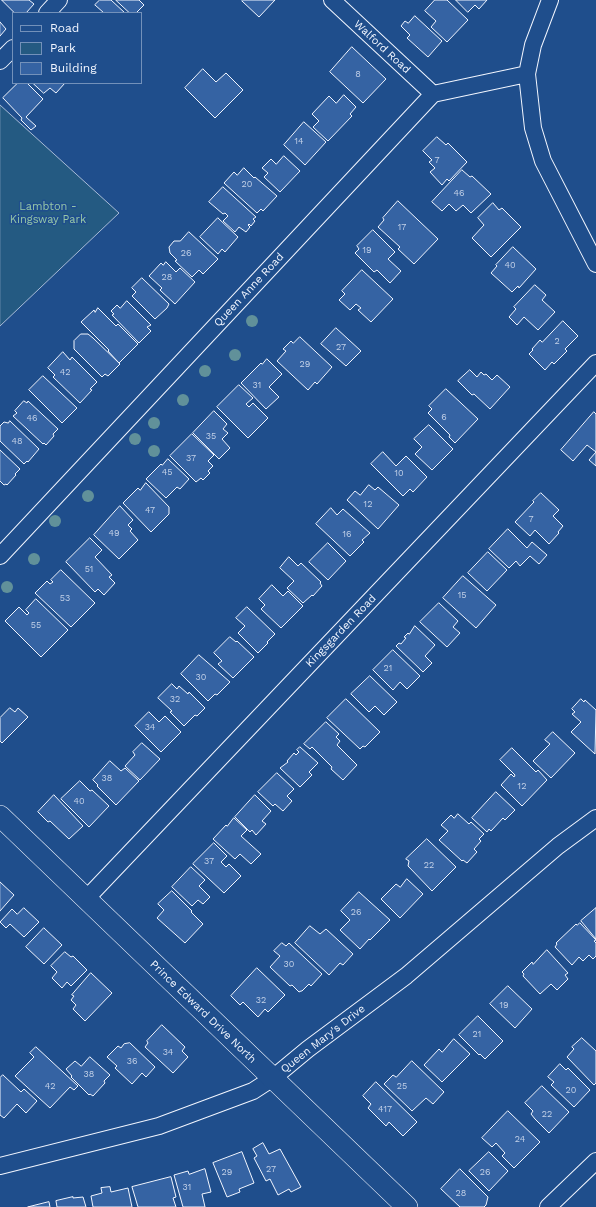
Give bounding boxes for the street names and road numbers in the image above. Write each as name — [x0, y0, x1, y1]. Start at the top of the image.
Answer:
street label: Walford Road — [351, 18, 413, 76]
street label: Queen Anne Road — [211, 250, 287, 330]
street label: Kingsgarden Road — [303, 592, 379, 670]
street label: Prince Edward Drive North — [147, 958, 259, 1066]
street label: Queen Mary's Drive — [278, 1002, 368, 1076]

